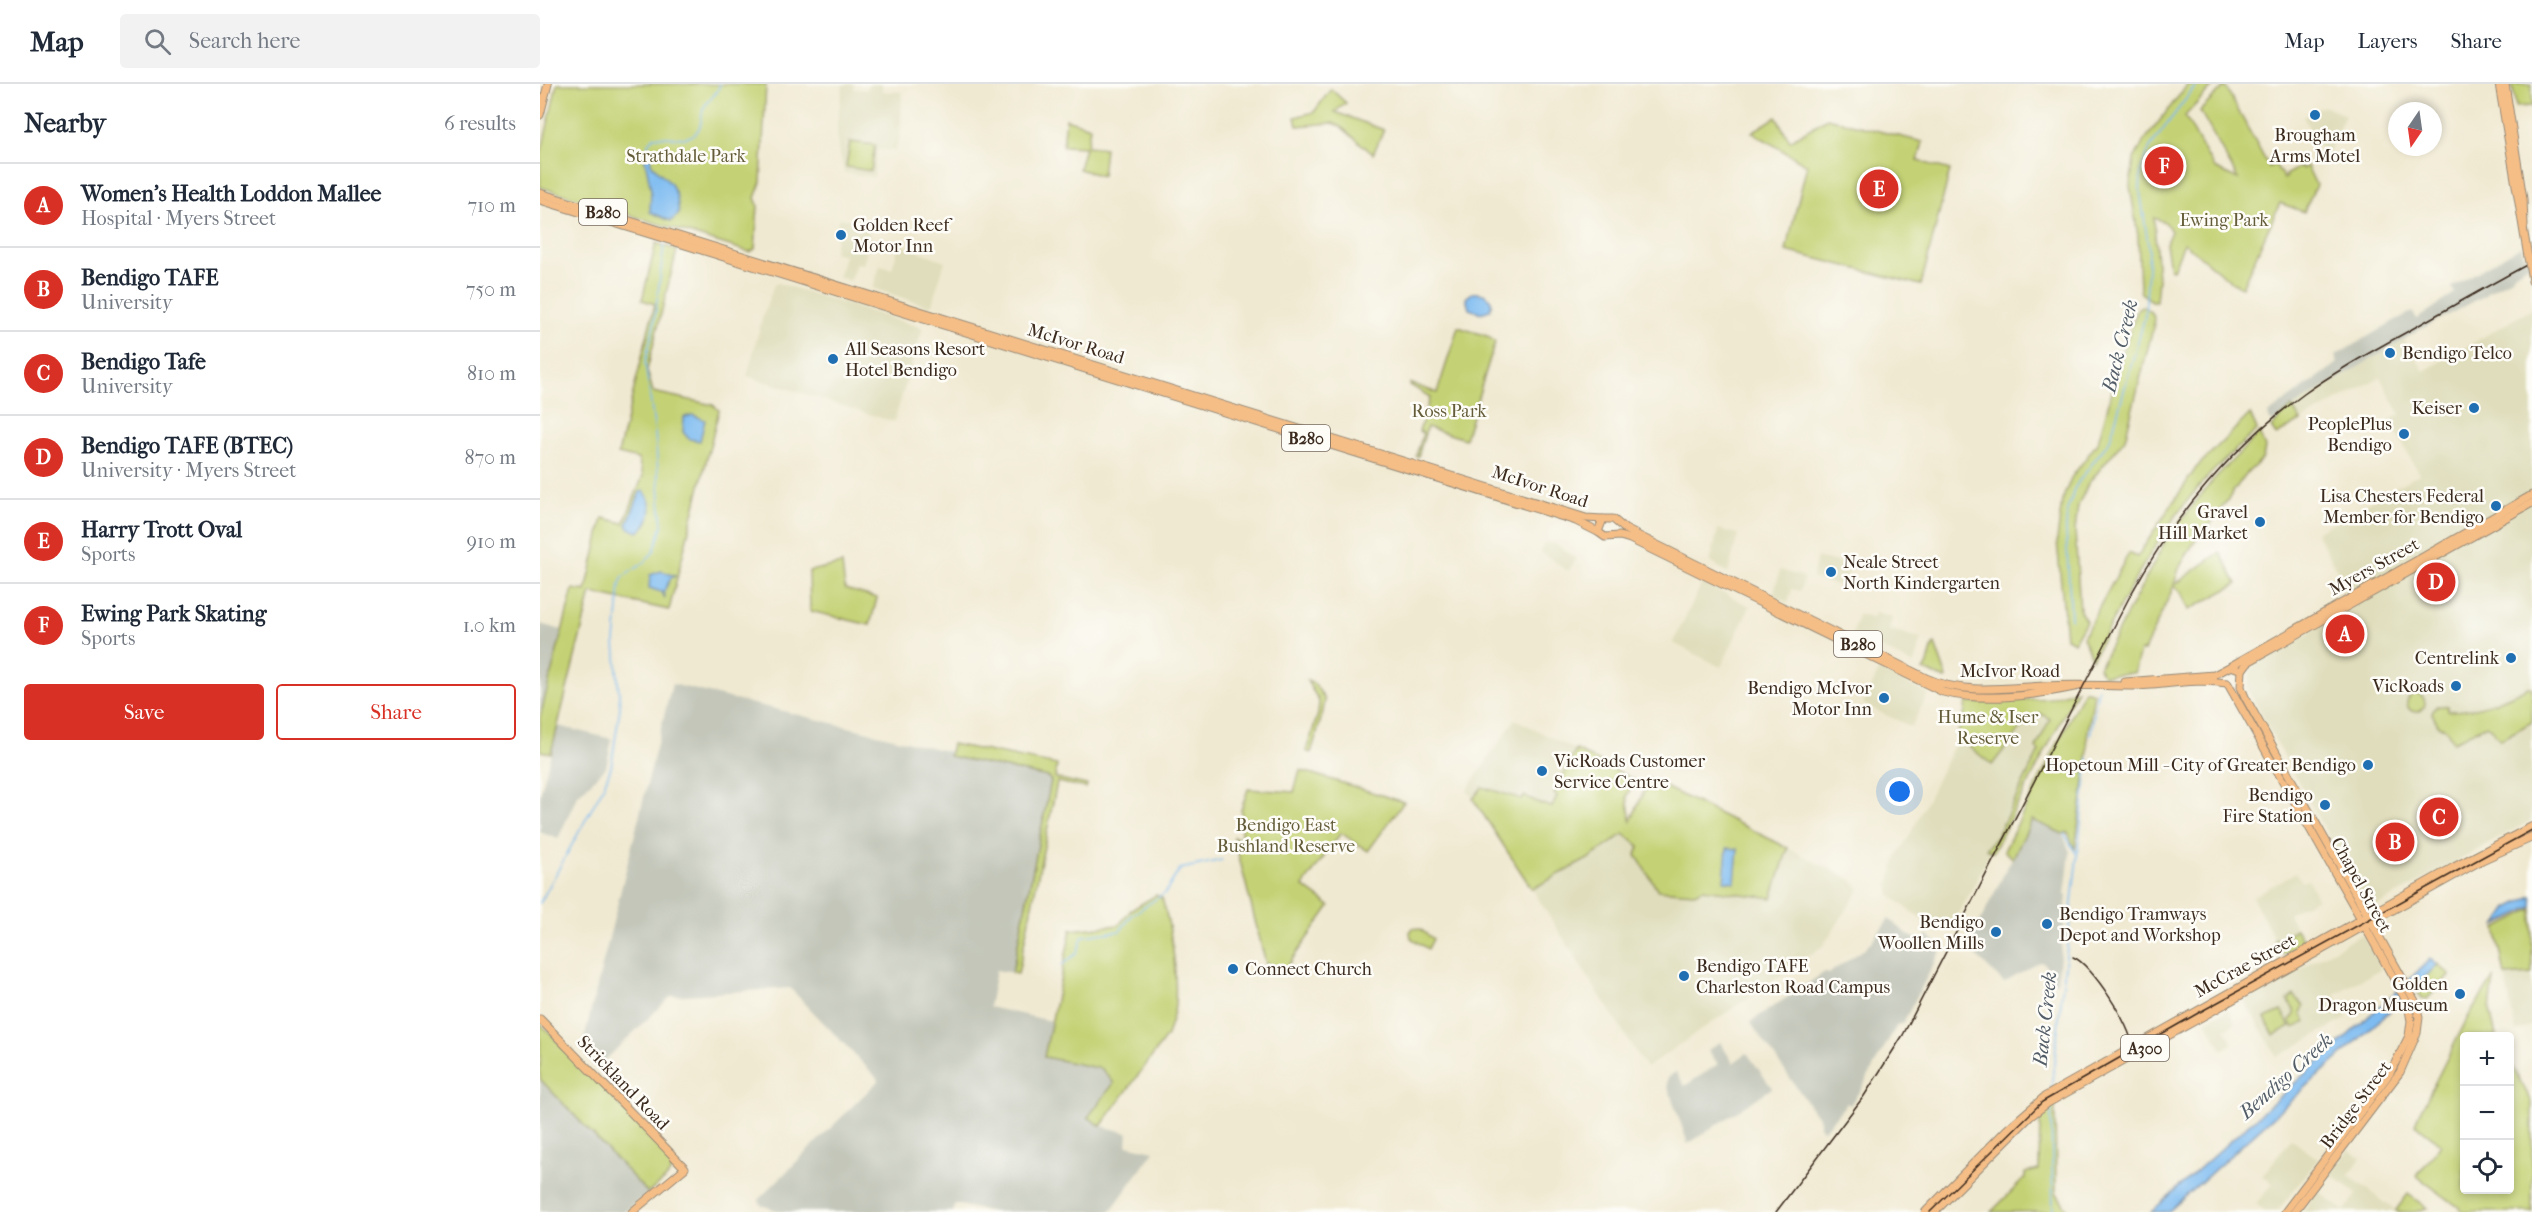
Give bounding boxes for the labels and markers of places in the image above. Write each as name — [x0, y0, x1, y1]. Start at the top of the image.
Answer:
marker: Brougham Arms Motel — [2308, 108, 2322, 122]
place label: Brougham Arms Motel — [2269, 125, 2360, 167]
pin: F — [2144, 144, 2184, 188]
pin: E — [1860, 166, 1898, 212]
place label: Golden Reef Motor Inn — [853, 215, 953, 257]
marker: Golden Reef Motor Inn — [834, 228, 848, 242]
place label: All Seasons Resort Hotel Bendigo — [844, 339, 986, 381]
place label: Bendigo Telco — [2402, 343, 2512, 364]
marker: Bendigo Telco — [2383, 346, 2397, 360]
marker: All Seasons Resort Hotel Bendigo — [826, 352, 840, 366]
place label: Keiser — [2412, 398, 2462, 419]
marker: Keiser — [2467, 401, 2481, 415]
place label: PeoplePlus Bendigo — [2308, 414, 2392, 456]
marker: PeoplePlus Bendigo — [2397, 427, 2411, 441]
place label: Lisa Chesters Federal Member for Bendigo — [2320, 486, 2484, 528]
marker: Lisa Chesters Federal Member for Bendigo — [2489, 499, 2503, 513]
place label: Gravel Hill Market — [2158, 502, 2249, 544]
marker: Gravel Hill Market — [2253, 515, 2267, 529]
place label: Neale Street North Kindergarten — [1843, 552, 2001, 594]
pin: D — [2416, 560, 2456, 604]
marker: Neale Street North Kindergarten — [1824, 565, 1838, 579]
pin: A — [2326, 612, 2364, 656]
place label: Centrelink — [2415, 648, 2500, 669]
marker: Centrelink — [2504, 651, 2518, 665]
place label: VicRoads — [2372, 676, 2444, 697]
place label: Bendigo McIvor Motor Inn — [1747, 678, 1873, 720]
marker: VicRoads — [2449, 679, 2463, 693]
marker: Bendigo McIvor Motor Inn — [1877, 691, 1891, 705]
place label: VicRoads Customer Service Centre — [1553, 751, 1705, 793]
place label: Hopetoun Mill - City of Greater Bendigo — [2045, 755, 2356, 776]
marker: Hopetoun Mill - City of Greater Bendigo — [2361, 758, 2375, 772]
marker: VicRoads Customer Service Centre — [1535, 764, 1549, 778]
place label: Bendigo Fire Station — [2223, 785, 2314, 827]
pin: C — [2420, 794, 2458, 840]
marker: Bendigo Fire Station — [2318, 798, 2332, 812]
pin: B — [2376, 820, 2414, 864]
place label: Bendigo Tramways Depot and Workshop — [2059, 904, 2221, 946]
place label: Bendigo Woollen Mills — [1877, 912, 1984, 954]
marker: Bendigo Tramways Depot and Workshop — [2040, 917, 2054, 931]
marker: Bendigo Woollen Mills — [1989, 925, 2003, 939]
place label: Bendigo TAFE Charleston Road Campus — [1696, 956, 1890, 998]
place label: Connect Church — [1245, 959, 1372, 980]
marker: Connect Church — [1226, 962, 1240, 976]
marker: Bendigo TAFE Charleston Road Campus — [1677, 969, 1691, 983]
place label: Golden Dragon Museum — [2318, 974, 2449, 1016]
marker: Golden Dragon Museum — [2453, 987, 2467, 1001]

